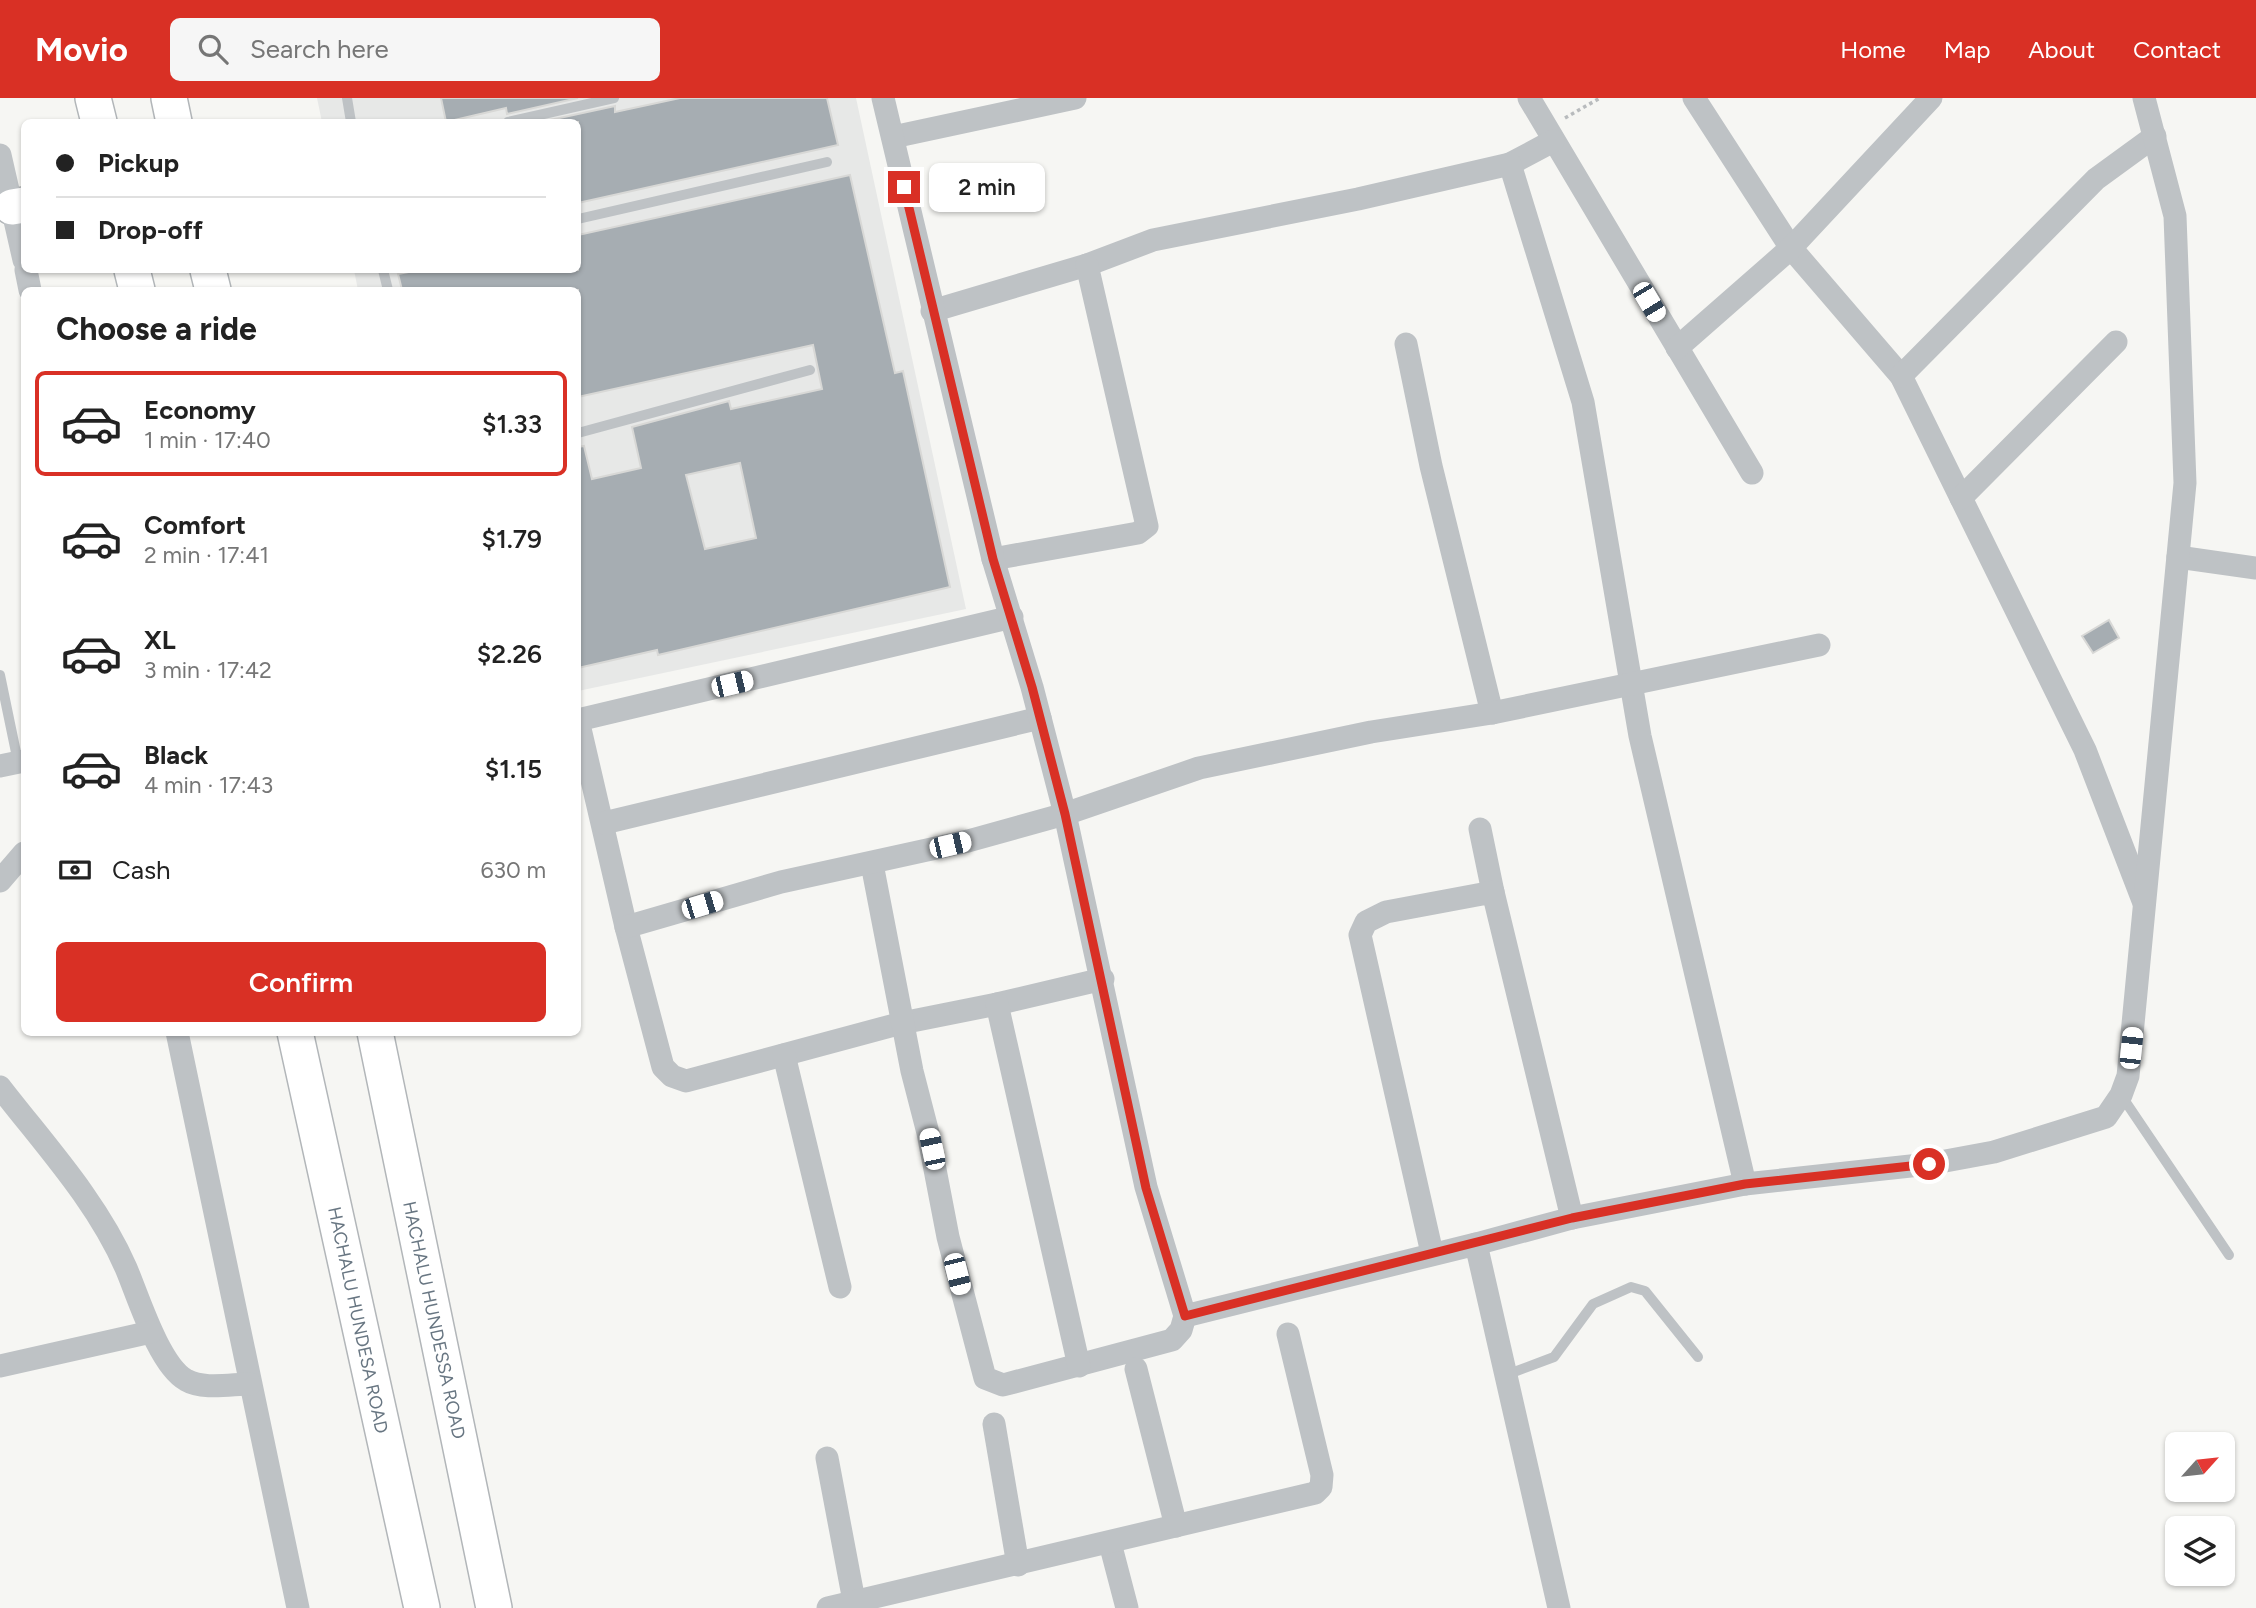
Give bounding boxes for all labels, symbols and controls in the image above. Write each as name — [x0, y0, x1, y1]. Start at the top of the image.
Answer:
search box — [170, 18, 660, 81]
text: Movio — [35, 30, 128, 69]
icon: search — [194, 30, 232, 68]
text: Search here — [250, 33, 389, 65]
text: Home — [1840, 35, 1906, 64]
text: Map — [1944, 35, 1990, 64]
text: About — [2028, 35, 2095, 64]
text: Contact — [2133, 35, 2221, 64]
text: Pickup — [98, 147, 179, 179]
callout: 2 min — [928, 162, 1044, 212]
route end — [888, 171, 920, 203]
text: 2 min — [958, 173, 1016, 201]
text: Drop-off — [98, 214, 203, 246]
car — [1630, 279, 1669, 325]
text: Choose a ride — [56, 310, 257, 348]
icon: car — [60, 392, 123, 455]
text: Economy — [144, 394, 256, 426]
text: $1.33 — [482, 408, 542, 440]
text: 1 min · 17:40 — [144, 426, 271, 454]
icon: car — [60, 507, 123, 570]
text: Comfort — [144, 509, 246, 541]
text: $1.79 — [481, 523, 542, 555]
text: 2 min · 17:41 — [144, 541, 269, 569]
icon: car — [60, 622, 123, 685]
text: XL — [144, 624, 176, 656]
text: $2.26 — [477, 638, 542, 670]
text: 3 min · 17:42 — [144, 656, 272, 684]
car — [710, 669, 755, 699]
icon: car — [60, 737, 123, 800]
text: Black — [144, 739, 208, 771]
text: $1.15 — [485, 753, 542, 785]
text: 4 min · 17:43 — [144, 771, 273, 799]
car — [928, 830, 973, 860]
icon: cash — [56, 851, 94, 889]
text: Cash — [112, 854, 171, 886]
text: 630 m — [480, 856, 546, 884]
car — [679, 889, 726, 921]
button: Confirm — [56, 942, 546, 1022]
car — [2119, 1026, 2144, 1070]
car — [918, 1126, 947, 1172]
route start — [1913, 1148, 1945, 1180]
street label: HACHALU HUNDESSA ROAD — [398, 1199, 470, 1441]
street label: HACHALU HUNDESA ROAD — [323, 1205, 393, 1435]
car — [942, 1251, 973, 1297]
north arrow — [2165, 1432, 2235, 1502]
map controls — [2165, 1432, 2235, 1586]
button: layers — [2165, 1516, 2235, 1586]

